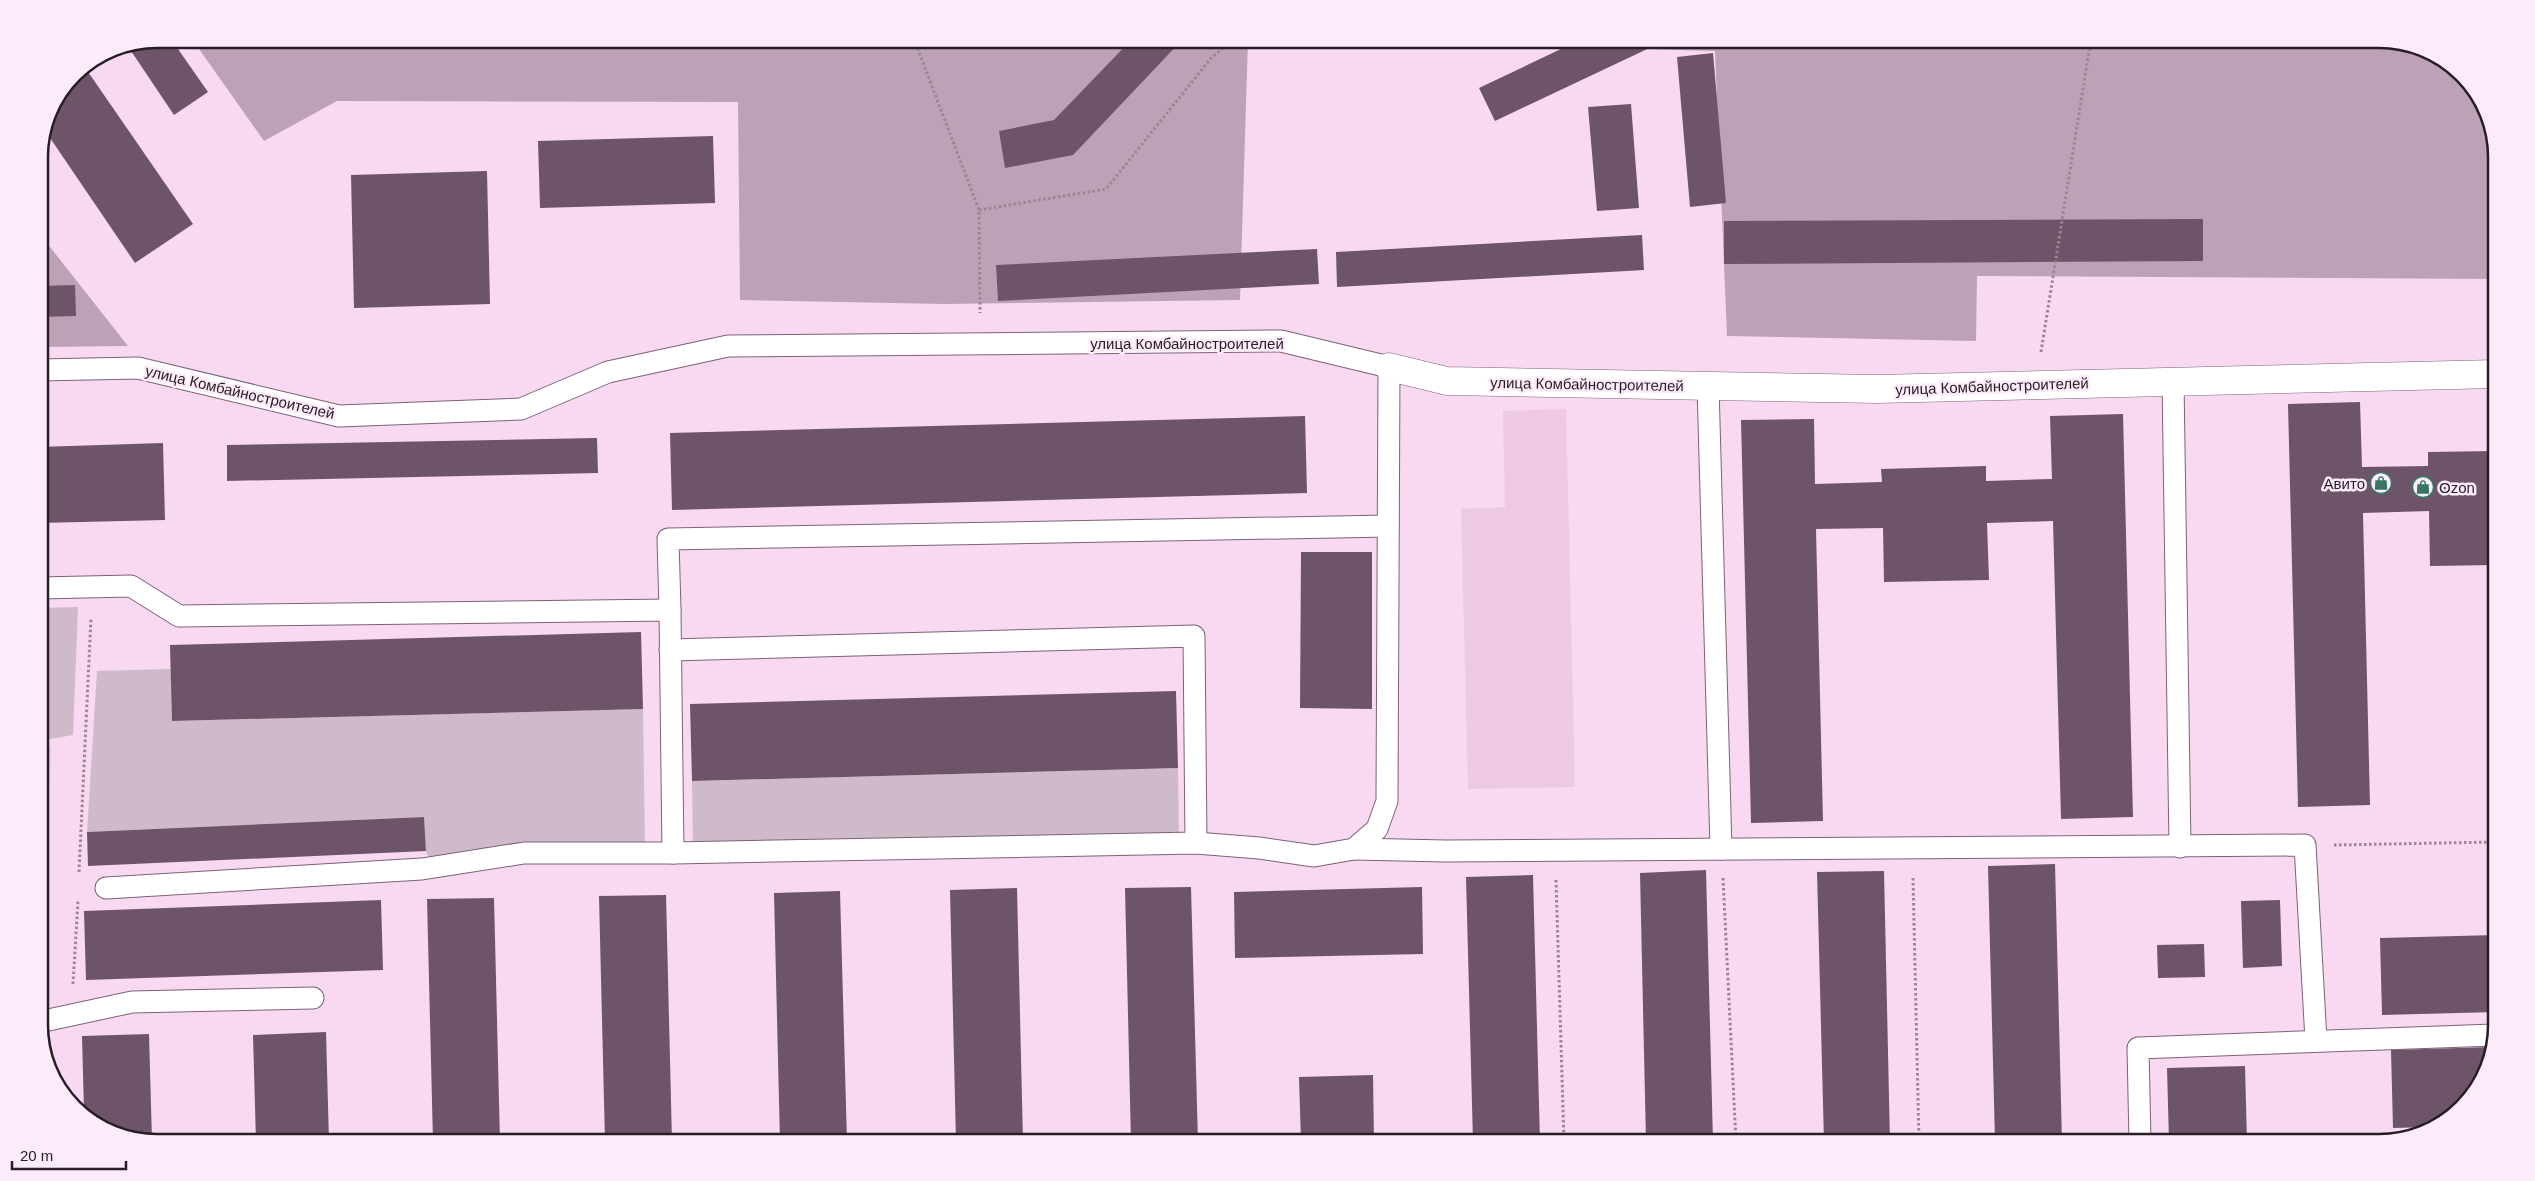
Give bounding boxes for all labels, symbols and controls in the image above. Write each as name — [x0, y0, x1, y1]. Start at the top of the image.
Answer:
street label: улица Комбайностроителей — [1090, 335, 1284, 352]
street label: улица Комбайностроителей — [144, 362, 336, 422]
street label: улица Комбайностроителей — [1490, 374, 1684, 394]
street label: улица Комбайностроителей — [1895, 374, 2089, 398]
shop icon: Авито — [2369, 471, 2393, 495]
place label: Авито — [2324, 475, 2365, 492]
shop icon: Ozon — [2411, 475, 2435, 499]
place label: Ozon — [2439, 479, 2475, 496]
scale bar — [12, 1138, 126, 1170]
text: 20 m — [20, 1147, 53, 1164]

